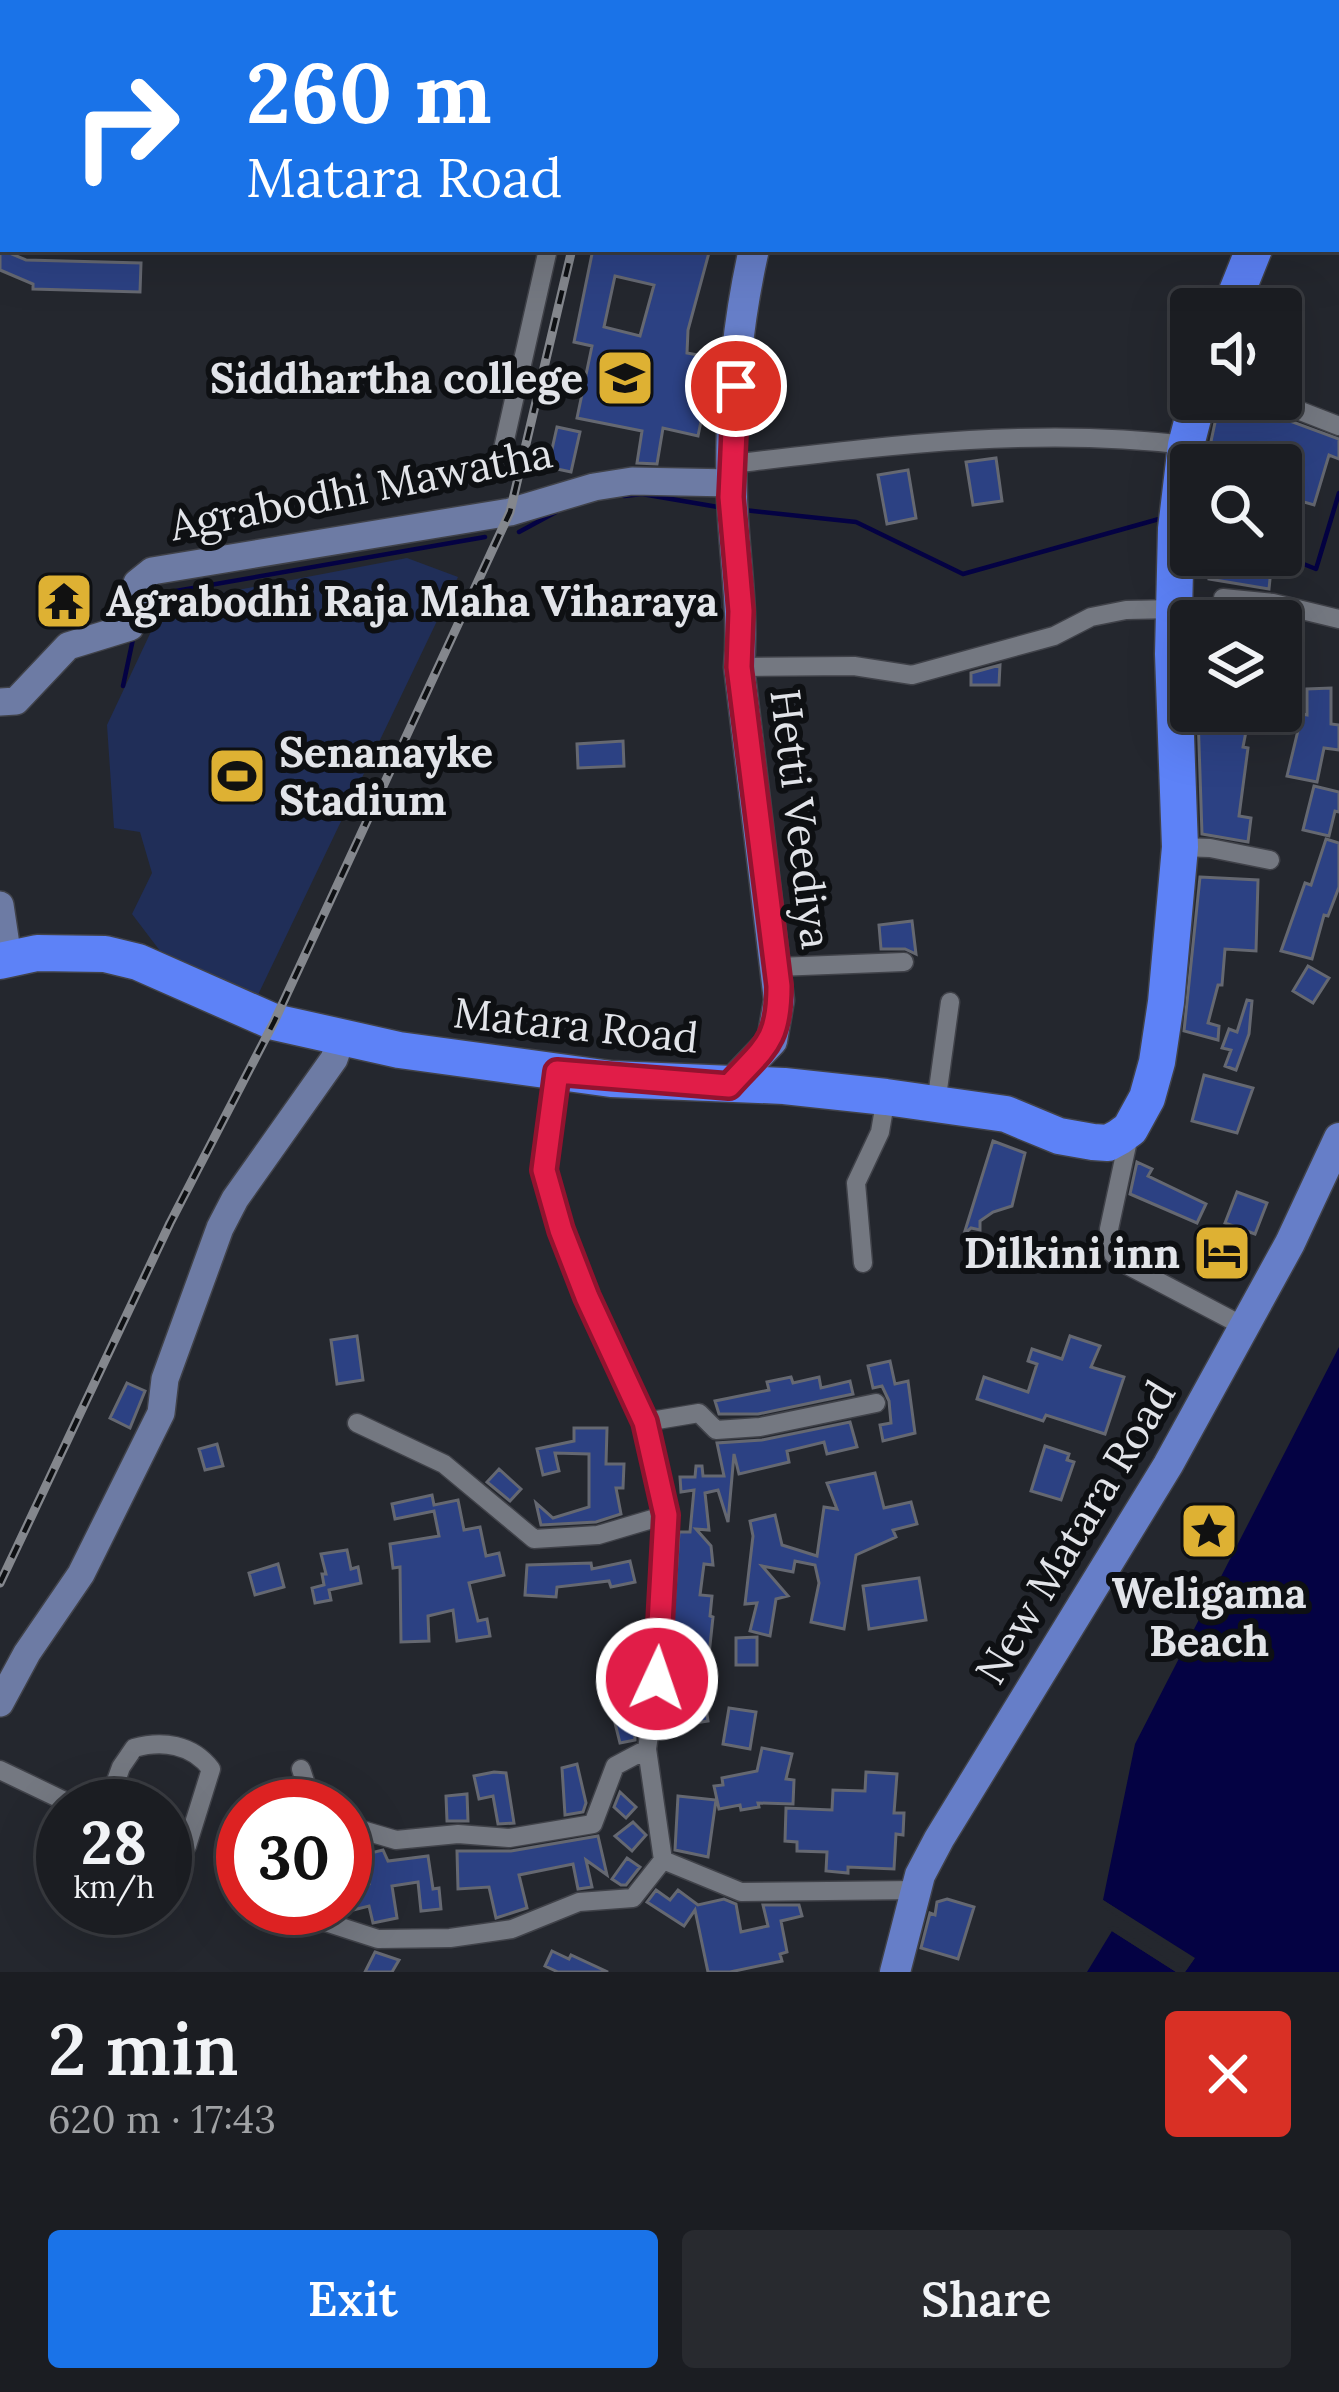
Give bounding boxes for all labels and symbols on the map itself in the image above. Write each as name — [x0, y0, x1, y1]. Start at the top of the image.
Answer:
pin — [685, 335, 787, 437]
school or university icon: Siddhartha college — [594, 347, 656, 409]
place label: Siddhartha college — [210, 351, 583, 405]
street label: Agrabodhi Mawatha — [164, 425, 557, 553]
temple icon: Agrabodhi Raja Maha Viharaya — [33, 570, 95, 632]
place label: Agrabodhi Raja Maha Viharaya — [106, 574, 718, 628]
street label: Hetti Veediya — [758, 686, 844, 952]
place label: Senanayke Stadium — [279, 725, 493, 827]
sports icon: Senanayke Stadium — [206, 745, 268, 807]
street label: Matara Road — [451, 985, 701, 1065]
hotel icon: Dilkini inn — [1191, 1222, 1253, 1284]
place label: Dilkini inn — [964, 1226, 1180, 1280]
street label: New Matara Road — [963, 1370, 1187, 1694]
place icon: Weligama Beach — [1178, 1500, 1240, 1562]
place label: Weligama Beach — [1111, 1566, 1307, 1668]
position arrow — [594, 1616, 720, 1742]
speed limit sign: 30 — [216, 1779, 372, 1935]

